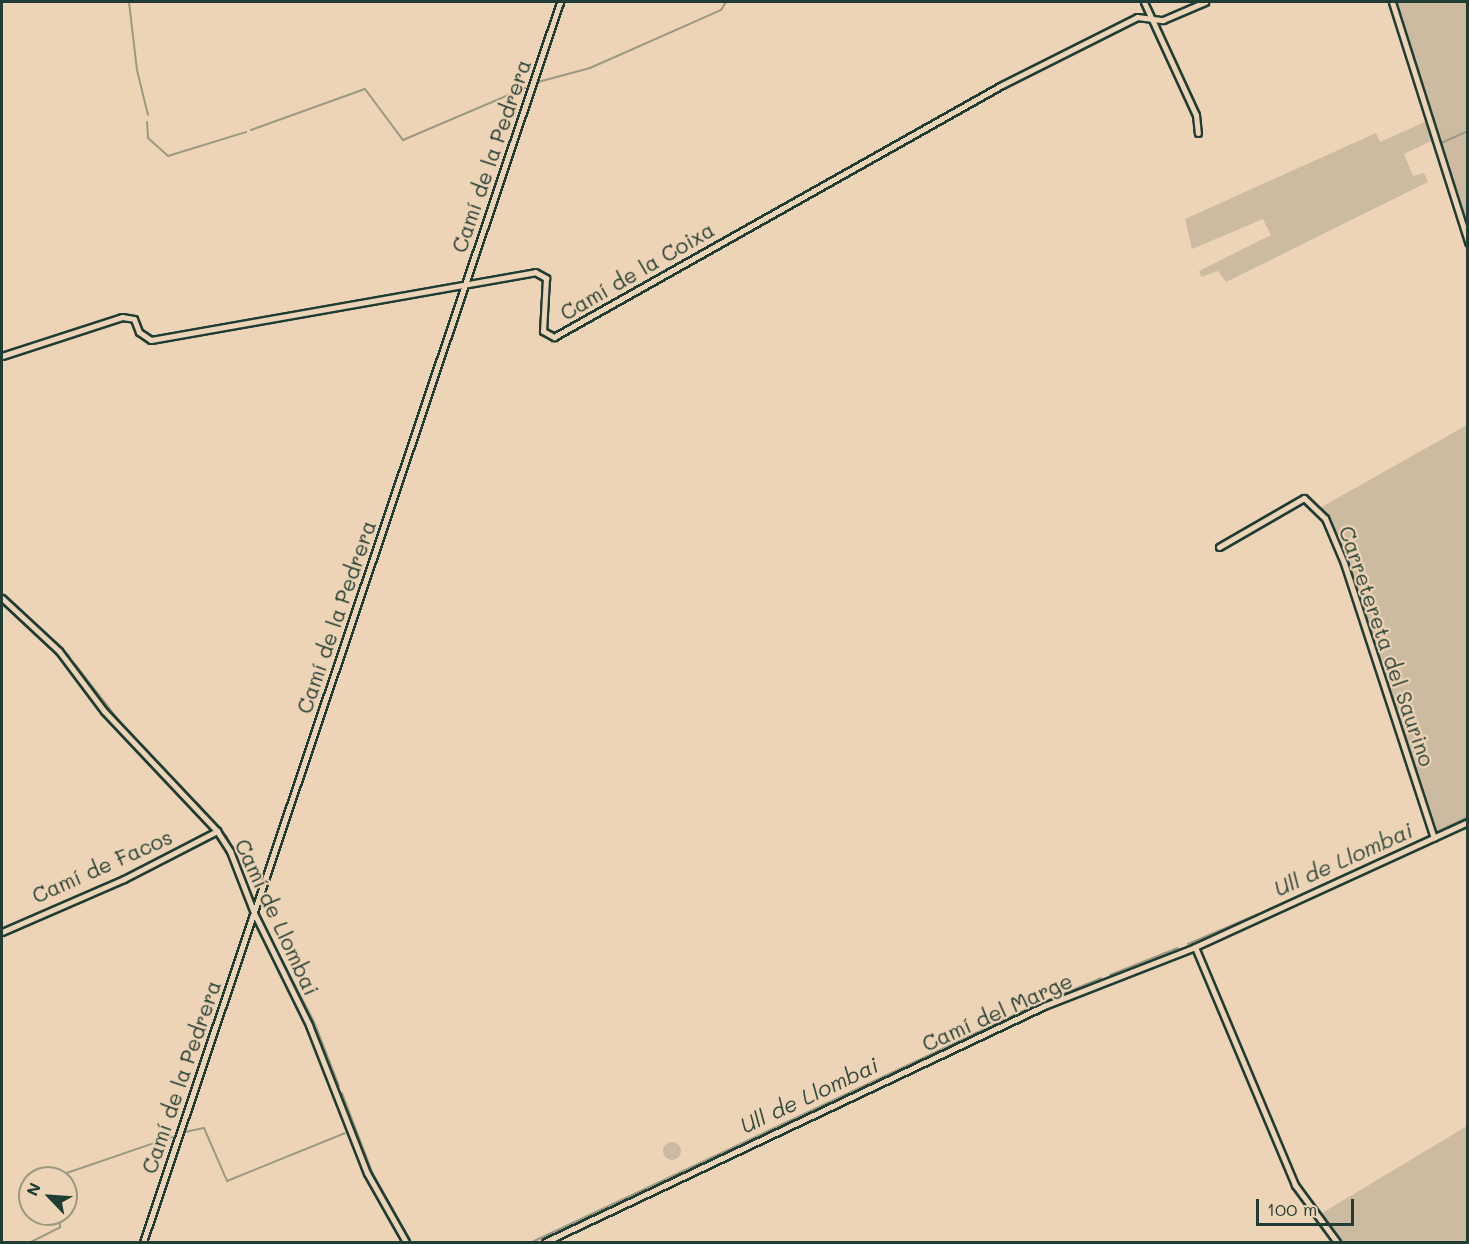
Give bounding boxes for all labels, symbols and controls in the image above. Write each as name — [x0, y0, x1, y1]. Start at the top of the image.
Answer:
street label: Camí de la Pedrera — [446, 56, 536, 256]
street label: Camí de la Coixa — [555, 217, 719, 325]
street label: Camí de la Pedrera — [291, 517, 381, 717]
street label: Carretereta del Saurino — [1334, 522, 1440, 770]
water label: Ull de Llombai — [1269, 817, 1417, 901]
street label: Camí de Facos — [28, 824, 176, 908]
street label: Camí de Llombai — [230, 835, 324, 999]
street label: Camí del Marge — [918, 968, 1076, 1056]
street label: Camí de la Pedrera — [136, 977, 226, 1177]
water label: Ull de Llombai — [736, 1051, 882, 1139]
north arrow — [18, 1166, 78, 1226]
text: N — [21, 1179, 45, 1199]
scale bar — [1259, 1187, 1356, 1225]
text: 100 m — [1267, 1197, 1317, 1221]

